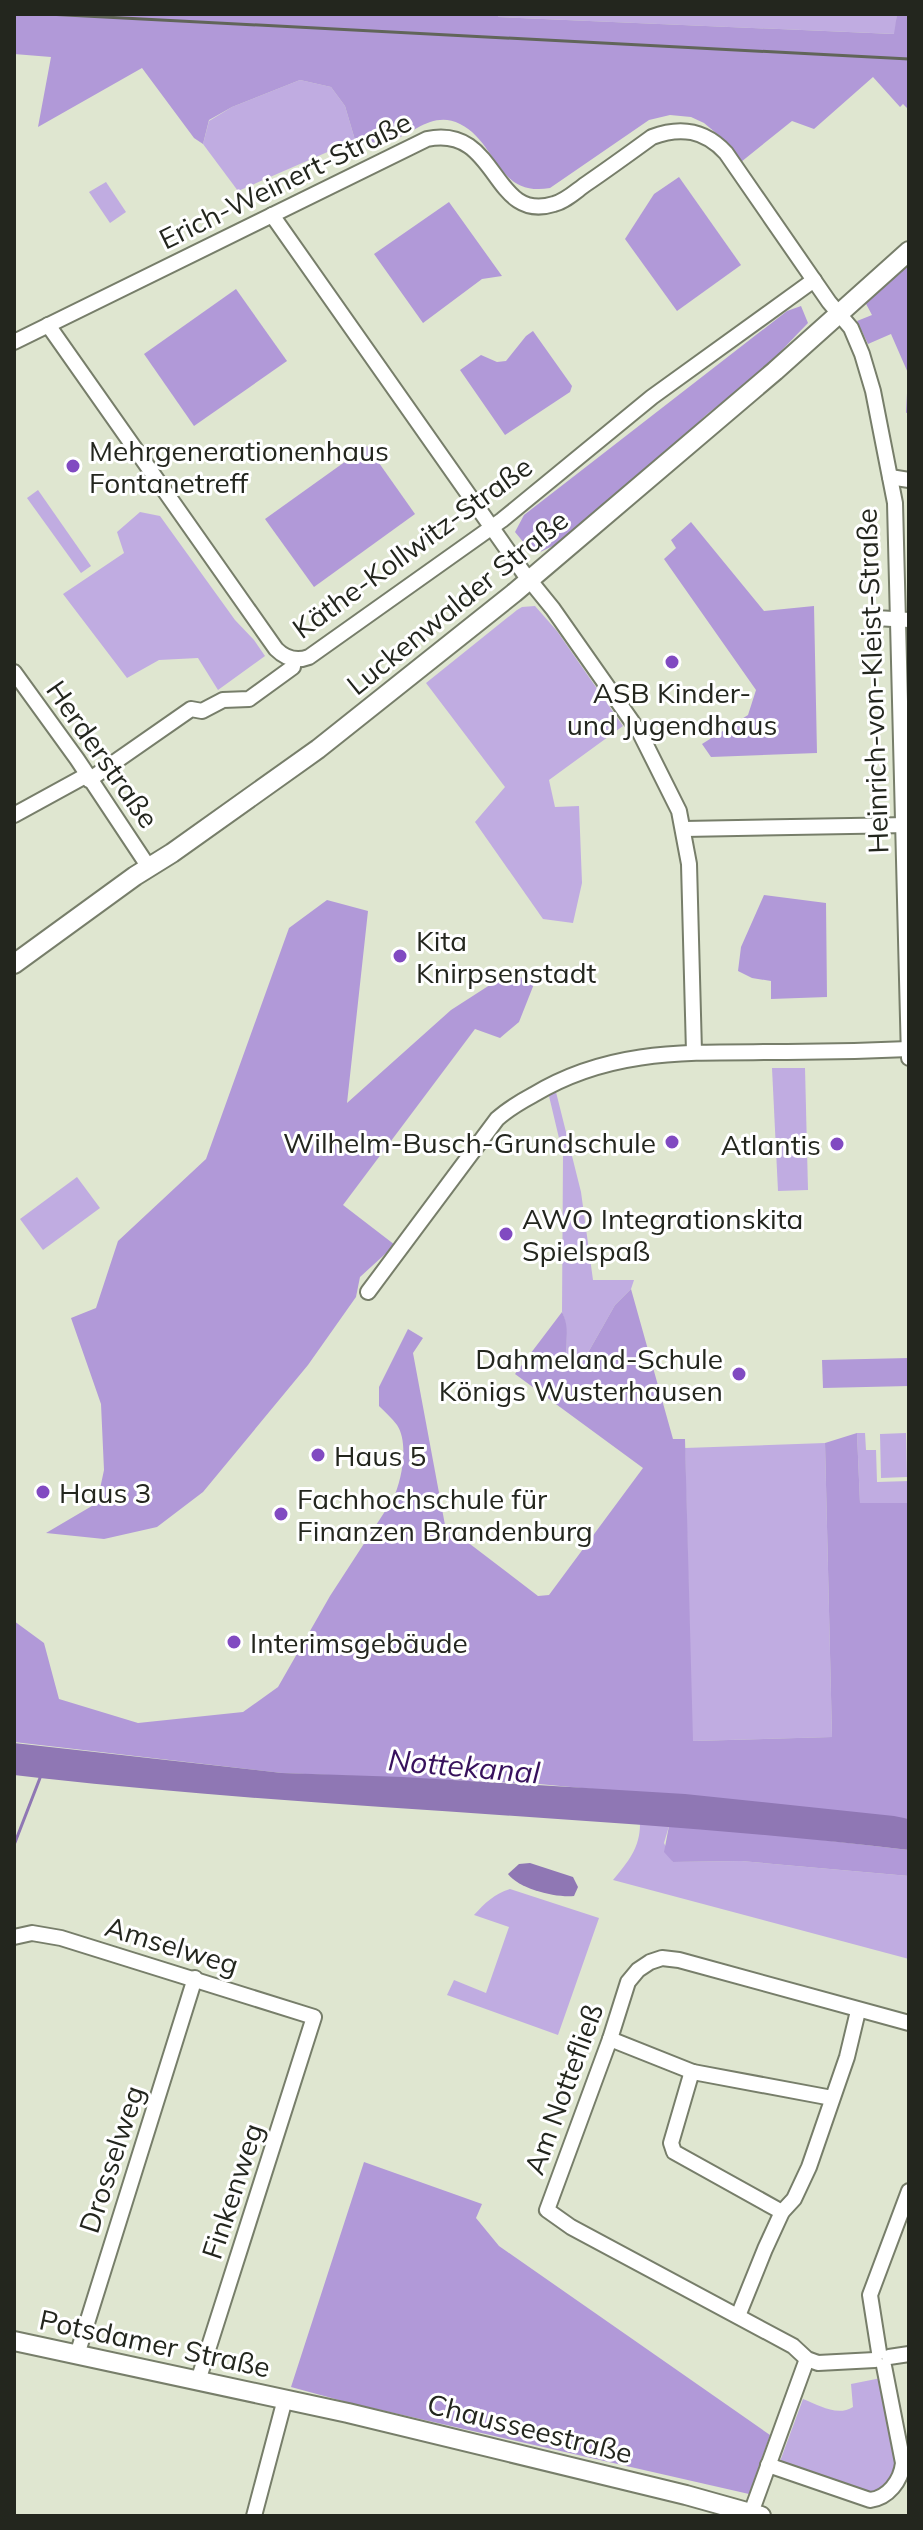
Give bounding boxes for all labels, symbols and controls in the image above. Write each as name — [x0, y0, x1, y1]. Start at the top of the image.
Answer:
street label: Erich-Weinert-Straße — [153, 104, 417, 256]
place label: Mehrgenerationenhaus Fontanetreff — [89, 433, 389, 500]
street label: Käthe-Kollwitz-Straße — [285, 448, 539, 646]
marker: Mehrgenerationenhaus Fontanetreff — [64, 457, 82, 475]
street label: Luckenwalder Straße — [339, 502, 575, 702]
street label: Heinrich-von-Kleist-Straße — [848, 508, 896, 854]
marker: ASB Kinder- und Jugendhaus — [663, 653, 681, 671]
street label: Herderstraße — [39, 673, 167, 835]
place label: ASB Kinder- und Jugendhaus — [567, 675, 777, 742]
place label: Kita Knirpsenstadt — [416, 923, 596, 990]
marker: Kita Knirpsenstadt — [391, 947, 409, 965]
place label: Wilhelm-Busch-Grundschule — [283, 1125, 656, 1160]
place label: Atlantis — [721, 1127, 821, 1162]
marker: Wilhelm-Busch-Grundschule — [663, 1133, 681, 1151]
marker: Atlantis — [828, 1135, 846, 1153]
place label: AWO Integrationskita Spielspaß — [522, 1201, 803, 1268]
marker: AWO Integrationskita Spielspaß — [497, 1225, 515, 1243]
place label: Dahmeland-Schule Königs Wusterhausen — [439, 1341, 723, 1408]
marker: Dahmeland-Schule Königs Wusterhausen — [730, 1365, 748, 1383]
place label: Haus 5 — [334, 1438, 426, 1473]
marker: Haus 5 — [309, 1446, 327, 1464]
place label: Haus 3 — [59, 1475, 151, 1510]
place label: Fachhochschule für Finanzen Brandenburg — [297, 1481, 593, 1548]
marker: Haus 3 — [34, 1483, 52, 1501]
marker: Fachhochschule für Finanzen Brandenburg — [272, 1505, 290, 1523]
place label: Interimsgebäude — [250, 1625, 468, 1660]
marker: Interimsgebäude — [225, 1633, 243, 1651]
water label: Nottekanal — [387, 1740, 542, 1792]
street label: Amselweg — [101, 1908, 243, 1982]
street label: Am Nottefließ — [516, 1999, 610, 2179]
street label: Drosselweg — [71, 2081, 151, 2237]
street label: Finkenweg — [194, 2119, 270, 2263]
street label: Potsdamer Straße — [36, 2301, 274, 2385]
street label: Chausseestraße — [424, 2386, 636, 2470]

